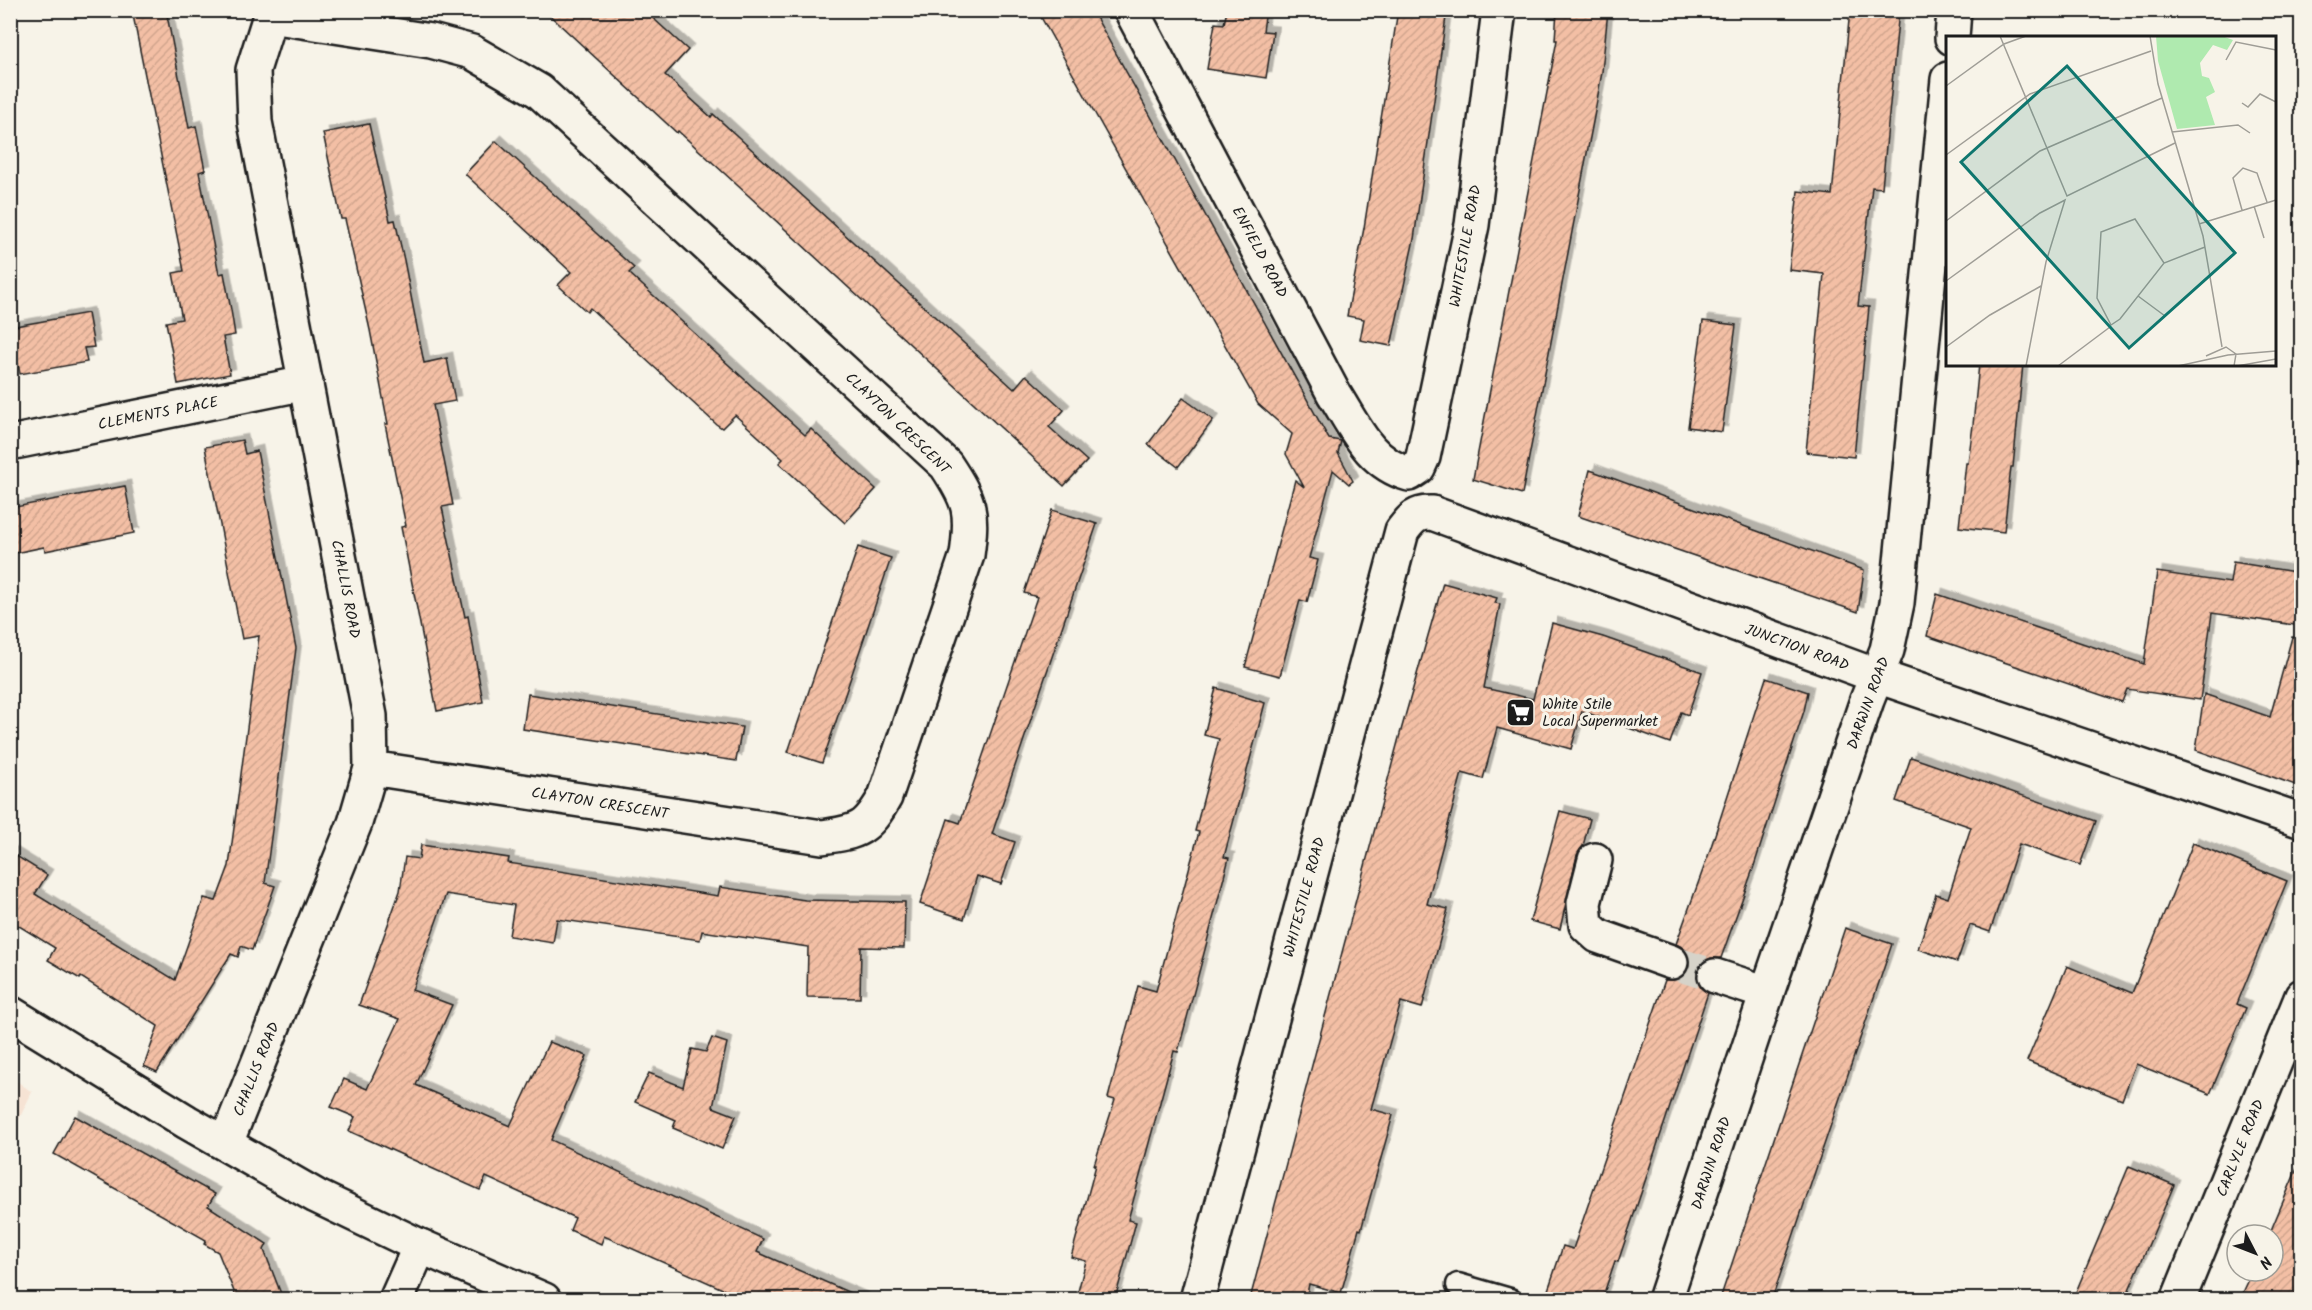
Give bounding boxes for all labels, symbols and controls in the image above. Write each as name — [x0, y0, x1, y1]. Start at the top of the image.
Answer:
inset map — [1946, 36, 2276, 366]
street label: WHITESTILE ROAD — [1443, 183, 1489, 309]
street label: ENFIELD ROAD — [1225, 202, 1294, 303]
street label: CLAYTON CRESCENT — [839, 367, 957, 482]
street label: CLEMENTS PLACE — [96, 390, 222, 437]
street label: CHALLIS ROAD — [324, 538, 366, 641]
street label: JUNCTION ROAD — [1741, 618, 1853, 678]
street label: DARWIN ROAD — [1841, 653, 1897, 753]
place label: White Stile Local Supermarket — [1542, 693, 1658, 734]
supermarket icon: White Stile Local Supermarket — [1505, 697, 1537, 729]
street label: CLAYTON CRESCENT — [529, 781, 672, 827]
street label: WHITESTILE ROAD — [1277, 834, 1333, 960]
street label: CHALLIS ROAD — [227, 1018, 287, 1120]
street label: CARLYLE ROAD — [2210, 1096, 2272, 1201]
street label: DARWIN ROAD — [1686, 1113, 1738, 1213]
north arrow — [2225, 1223, 2285, 1283]
text: N — [2252, 1250, 2278, 1274]

